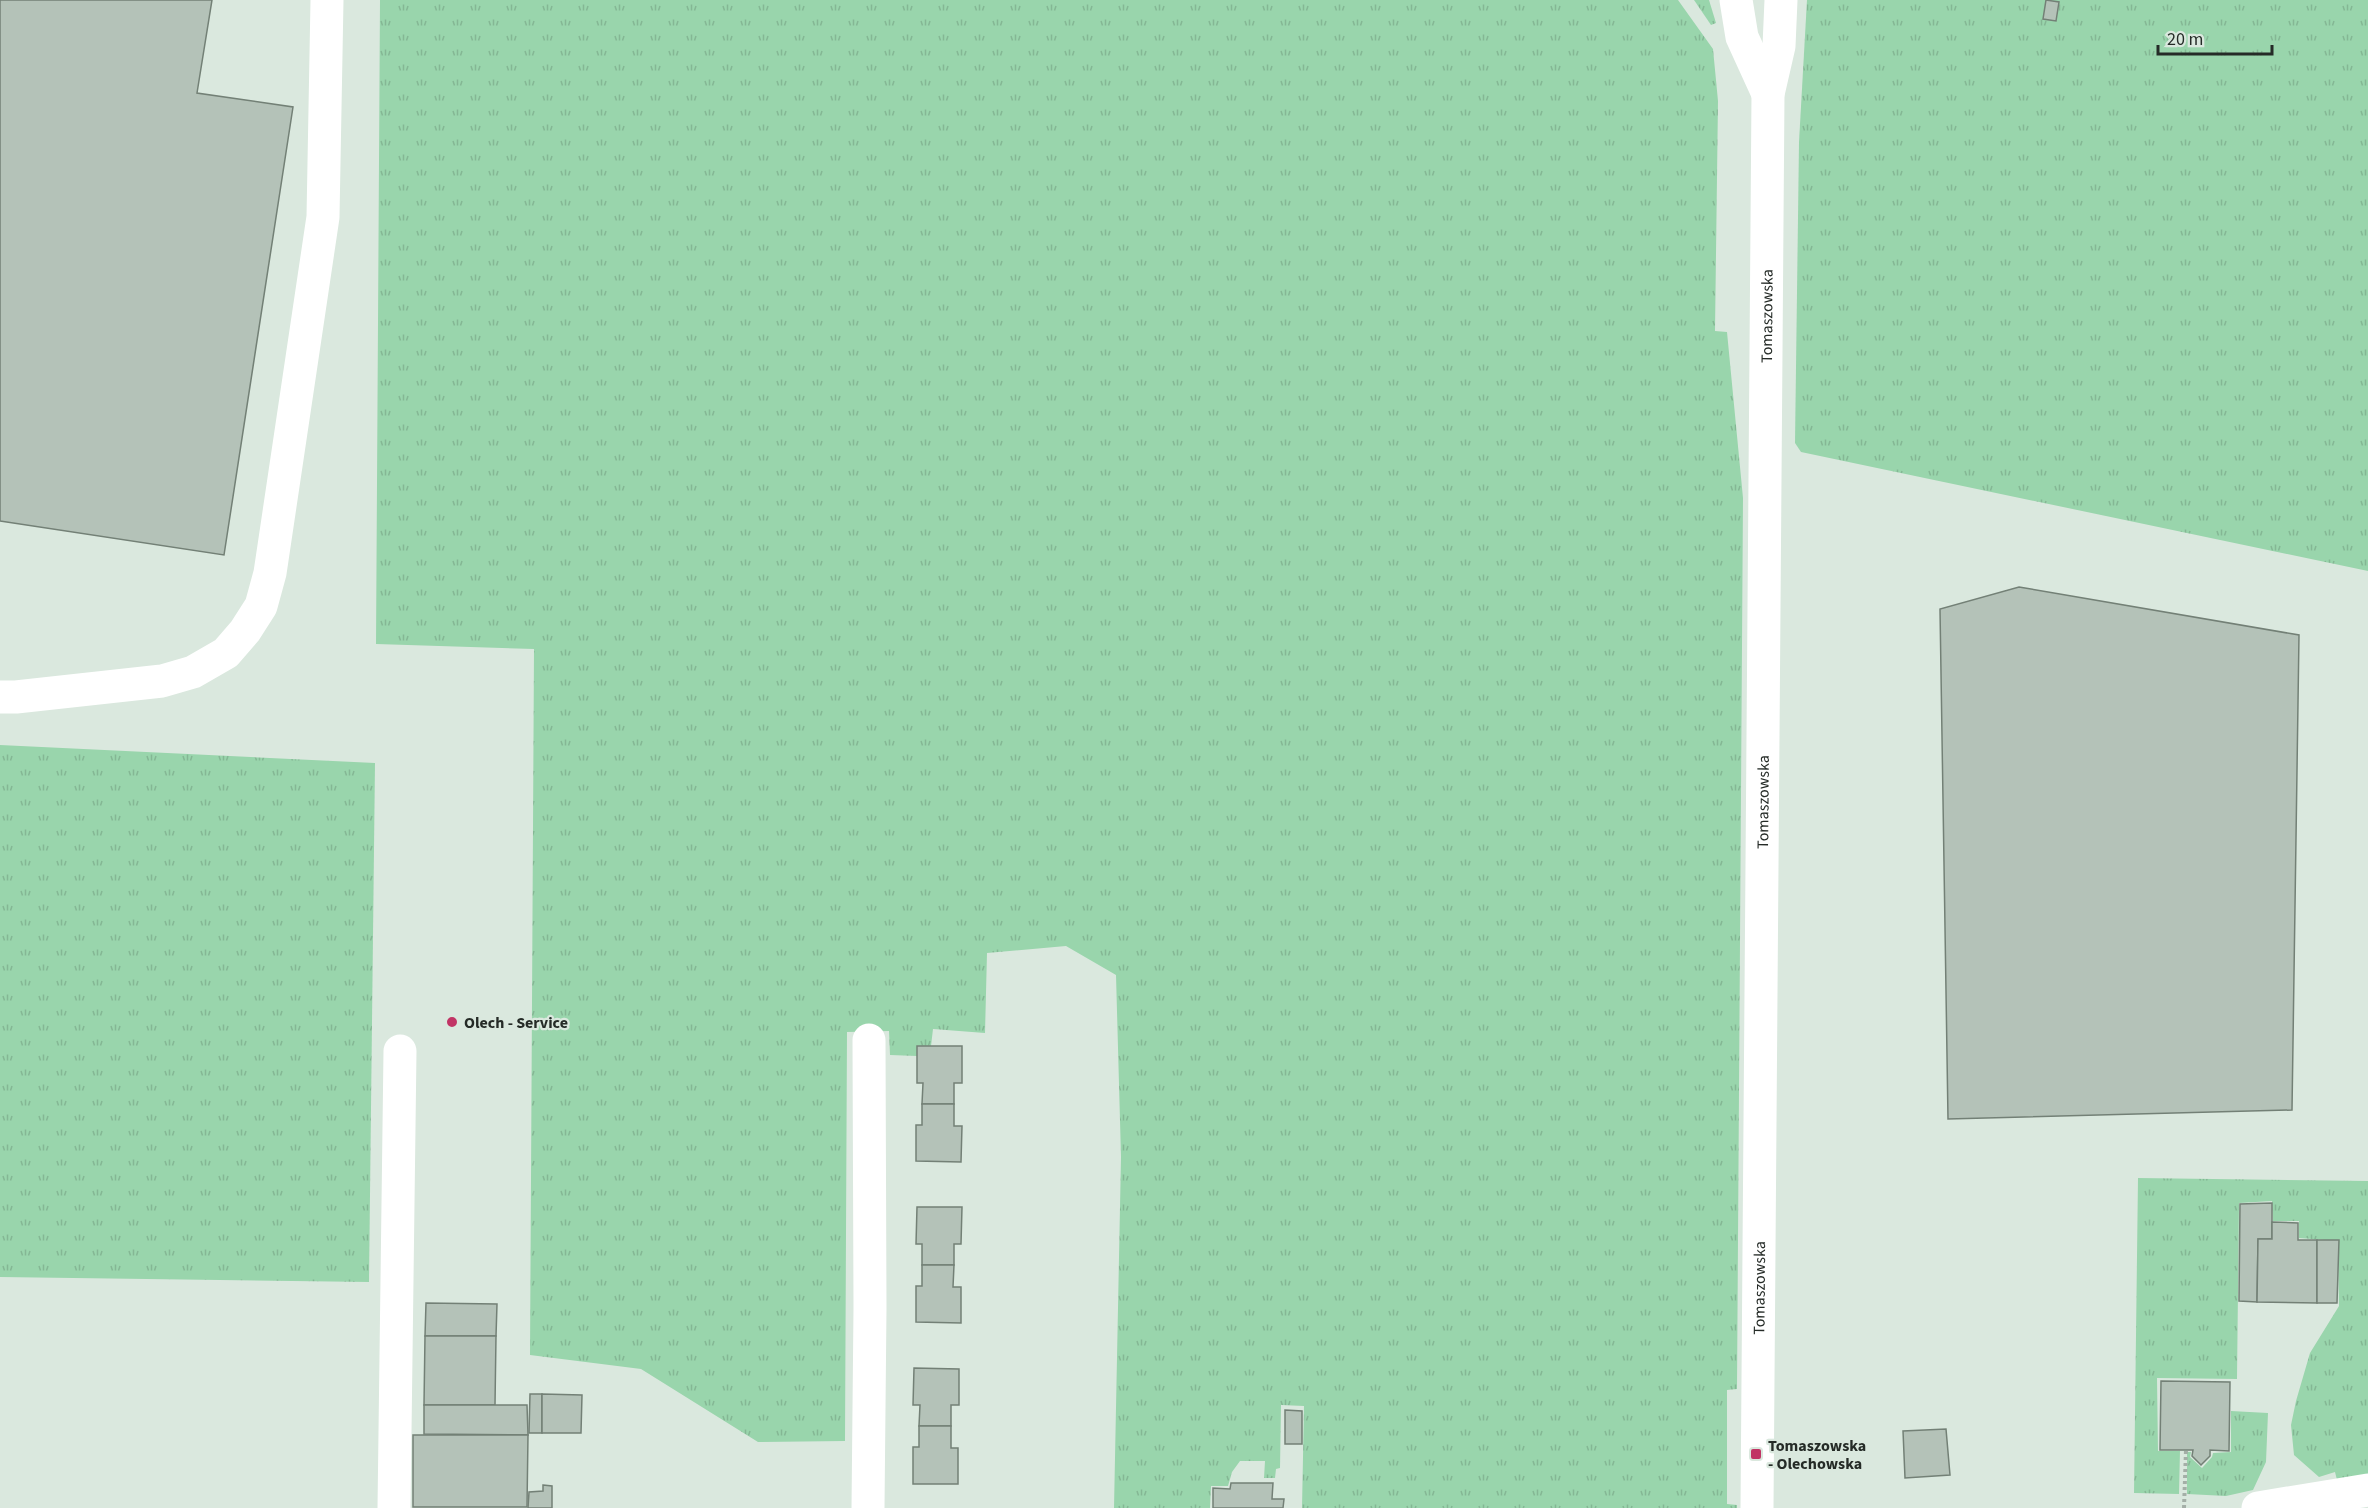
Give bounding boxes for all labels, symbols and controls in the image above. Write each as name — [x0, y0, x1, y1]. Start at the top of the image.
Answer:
scale bar — [2158, 18, 2272, 56]
text: 20 m — [2167, 27, 2203, 52]
street label: Tomaszowska — [1756, 269, 1779, 363]
street label: Tomaszowska — [1752, 755, 1775, 849]
place label: Olech - Service — [464, 1012, 568, 1034]
marker: Olech - Service — [445, 1015, 459, 1029]
street label: Tomaszowska — [1748, 1241, 1771, 1335]
place label: Tomaszowska - Olechowska — [1768, 1435, 1866, 1475]
marker: Tomaszowska - Olechowska — [1749, 1447, 1763, 1461]

